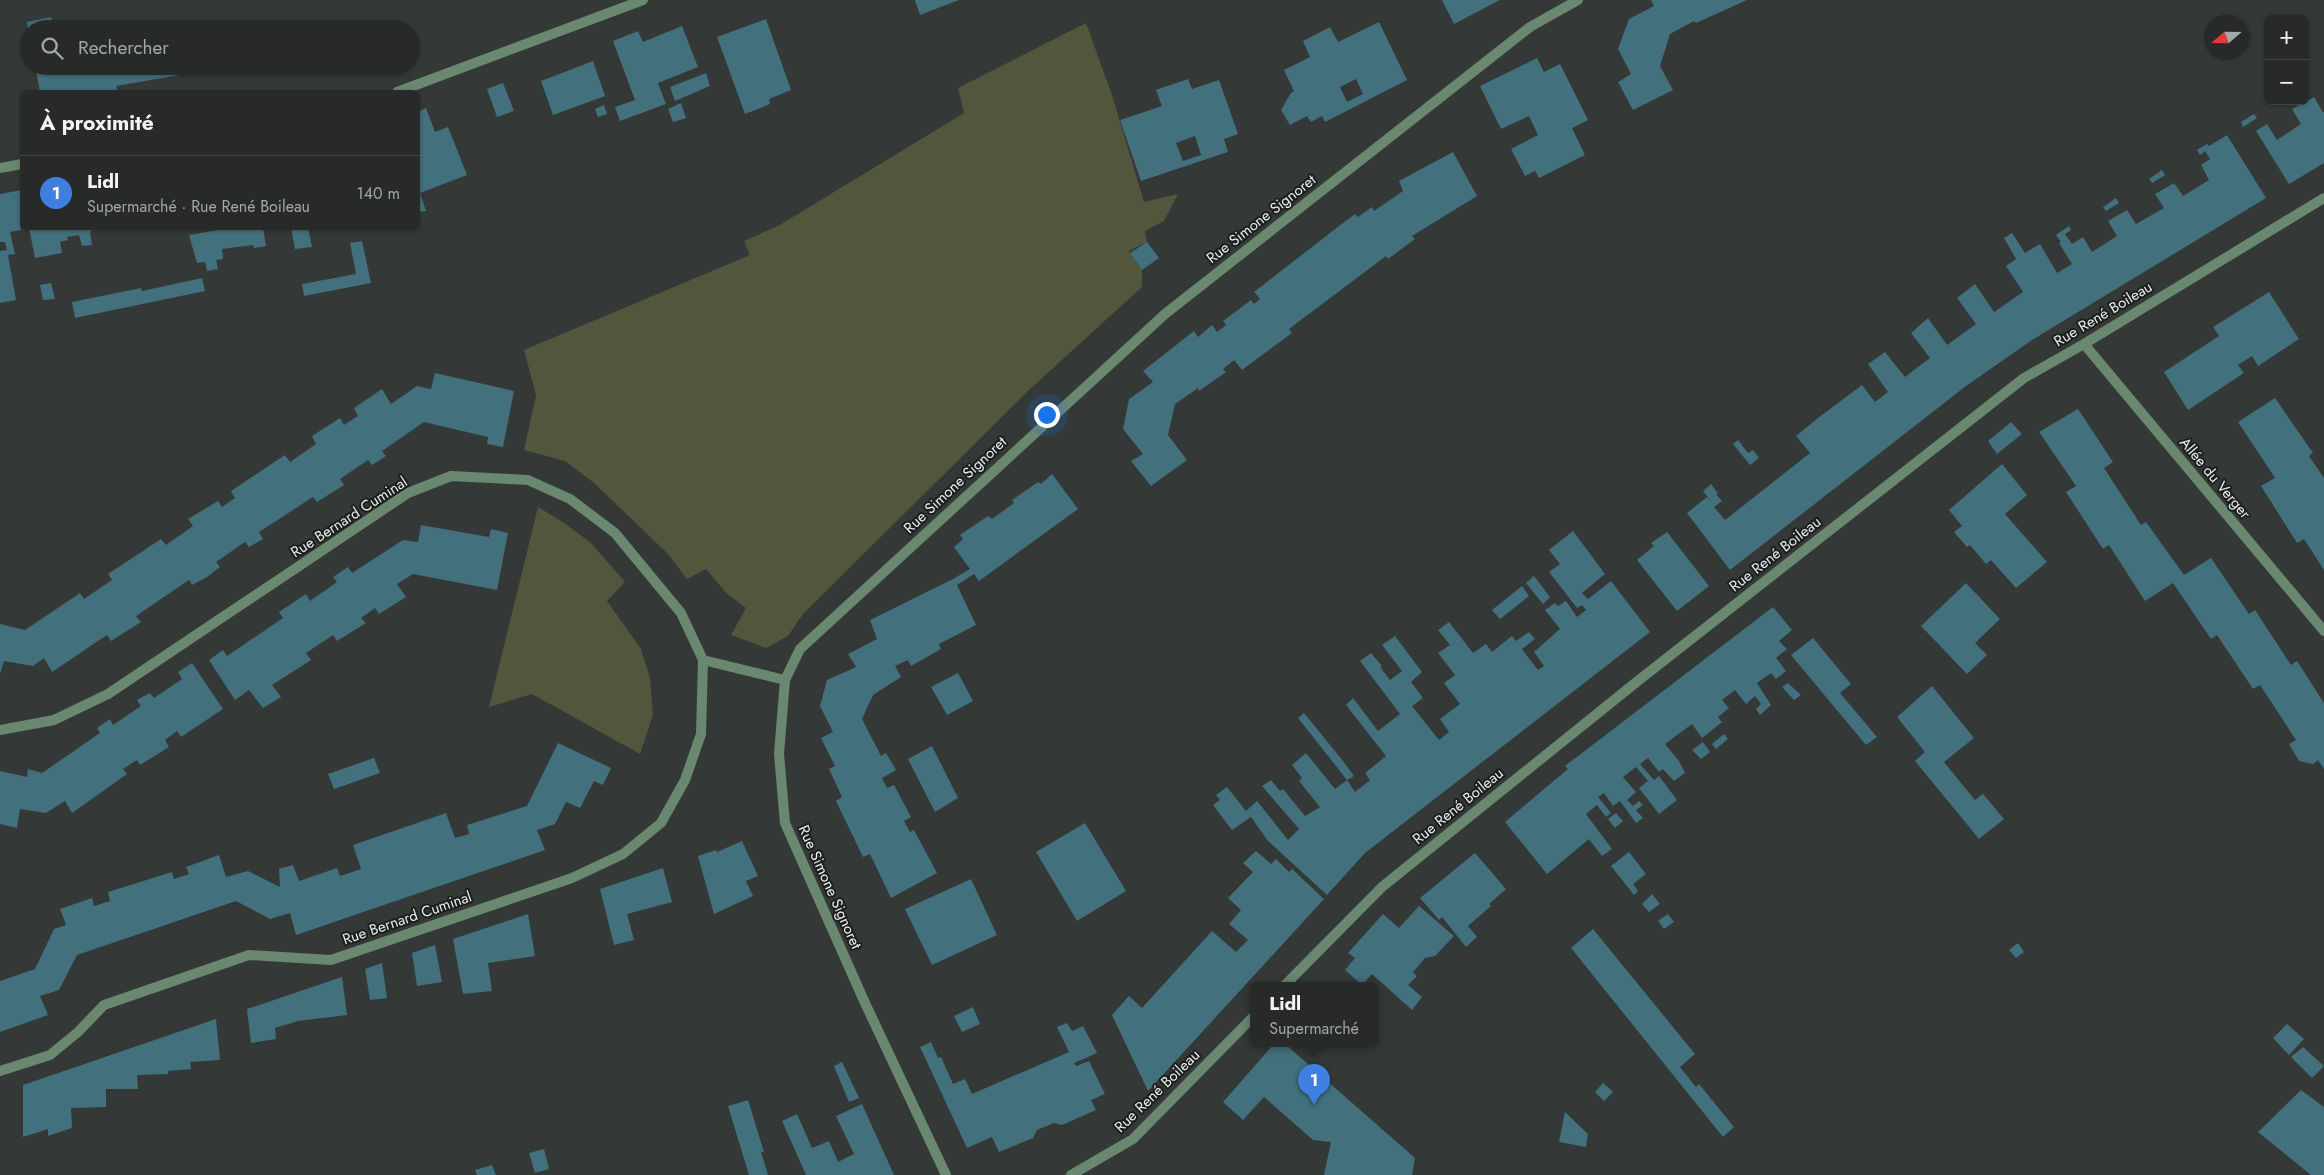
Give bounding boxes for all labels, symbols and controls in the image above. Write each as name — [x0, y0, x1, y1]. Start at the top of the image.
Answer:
north arrow — [2204, 15, 2249, 60]
map controls — [2264, 15, 2309, 105]
button: + — [2264, 15, 2309, 60]
search box — [20, 20, 420, 75]
icon: search — [38, 34, 66, 62]
text: Rechercher — [78, 34, 169, 61]
button: − — [2264, 60, 2309, 105]
text: À proximité — [40, 108, 154, 138]
text: Lidl — [87, 168, 119, 195]
street label: Rue Simone Signoret — [1202, 169, 1321, 269]
text: 1 — [52, 182, 60, 205]
text: 140 m — [357, 182, 400, 205]
text: Supermarché · Rue René Boileau — [87, 195, 310, 218]
street label: Rue René Boileau — [2050, 276, 2156, 352]
your location — [1034, 402, 1060, 428]
street label: Rue Simone Signoret — [899, 431, 1012, 539]
street label: Allée du Verger — [2174, 432, 2256, 524]
street label: Rue Bernard Cuminal — [286, 471, 412, 563]
street label: Rue René Boileau — [1724, 511, 1826, 597]
street label: Rue René Boileau — [1408, 762, 1508, 850]
street label: Rue Simone Signoret — [793, 822, 867, 953]
street label: Rue Bernard Cuminal — [339, 886, 475, 950]
popup — [1250, 982, 1378, 1047]
text: Lidl — [1269, 990, 1301, 1017]
text: Supermarché — [1269, 1017, 1359, 1040]
street label: Rue René Boileau — [1109, 1044, 1205, 1138]
pin: 1 — [1298, 1064, 1330, 1105]

